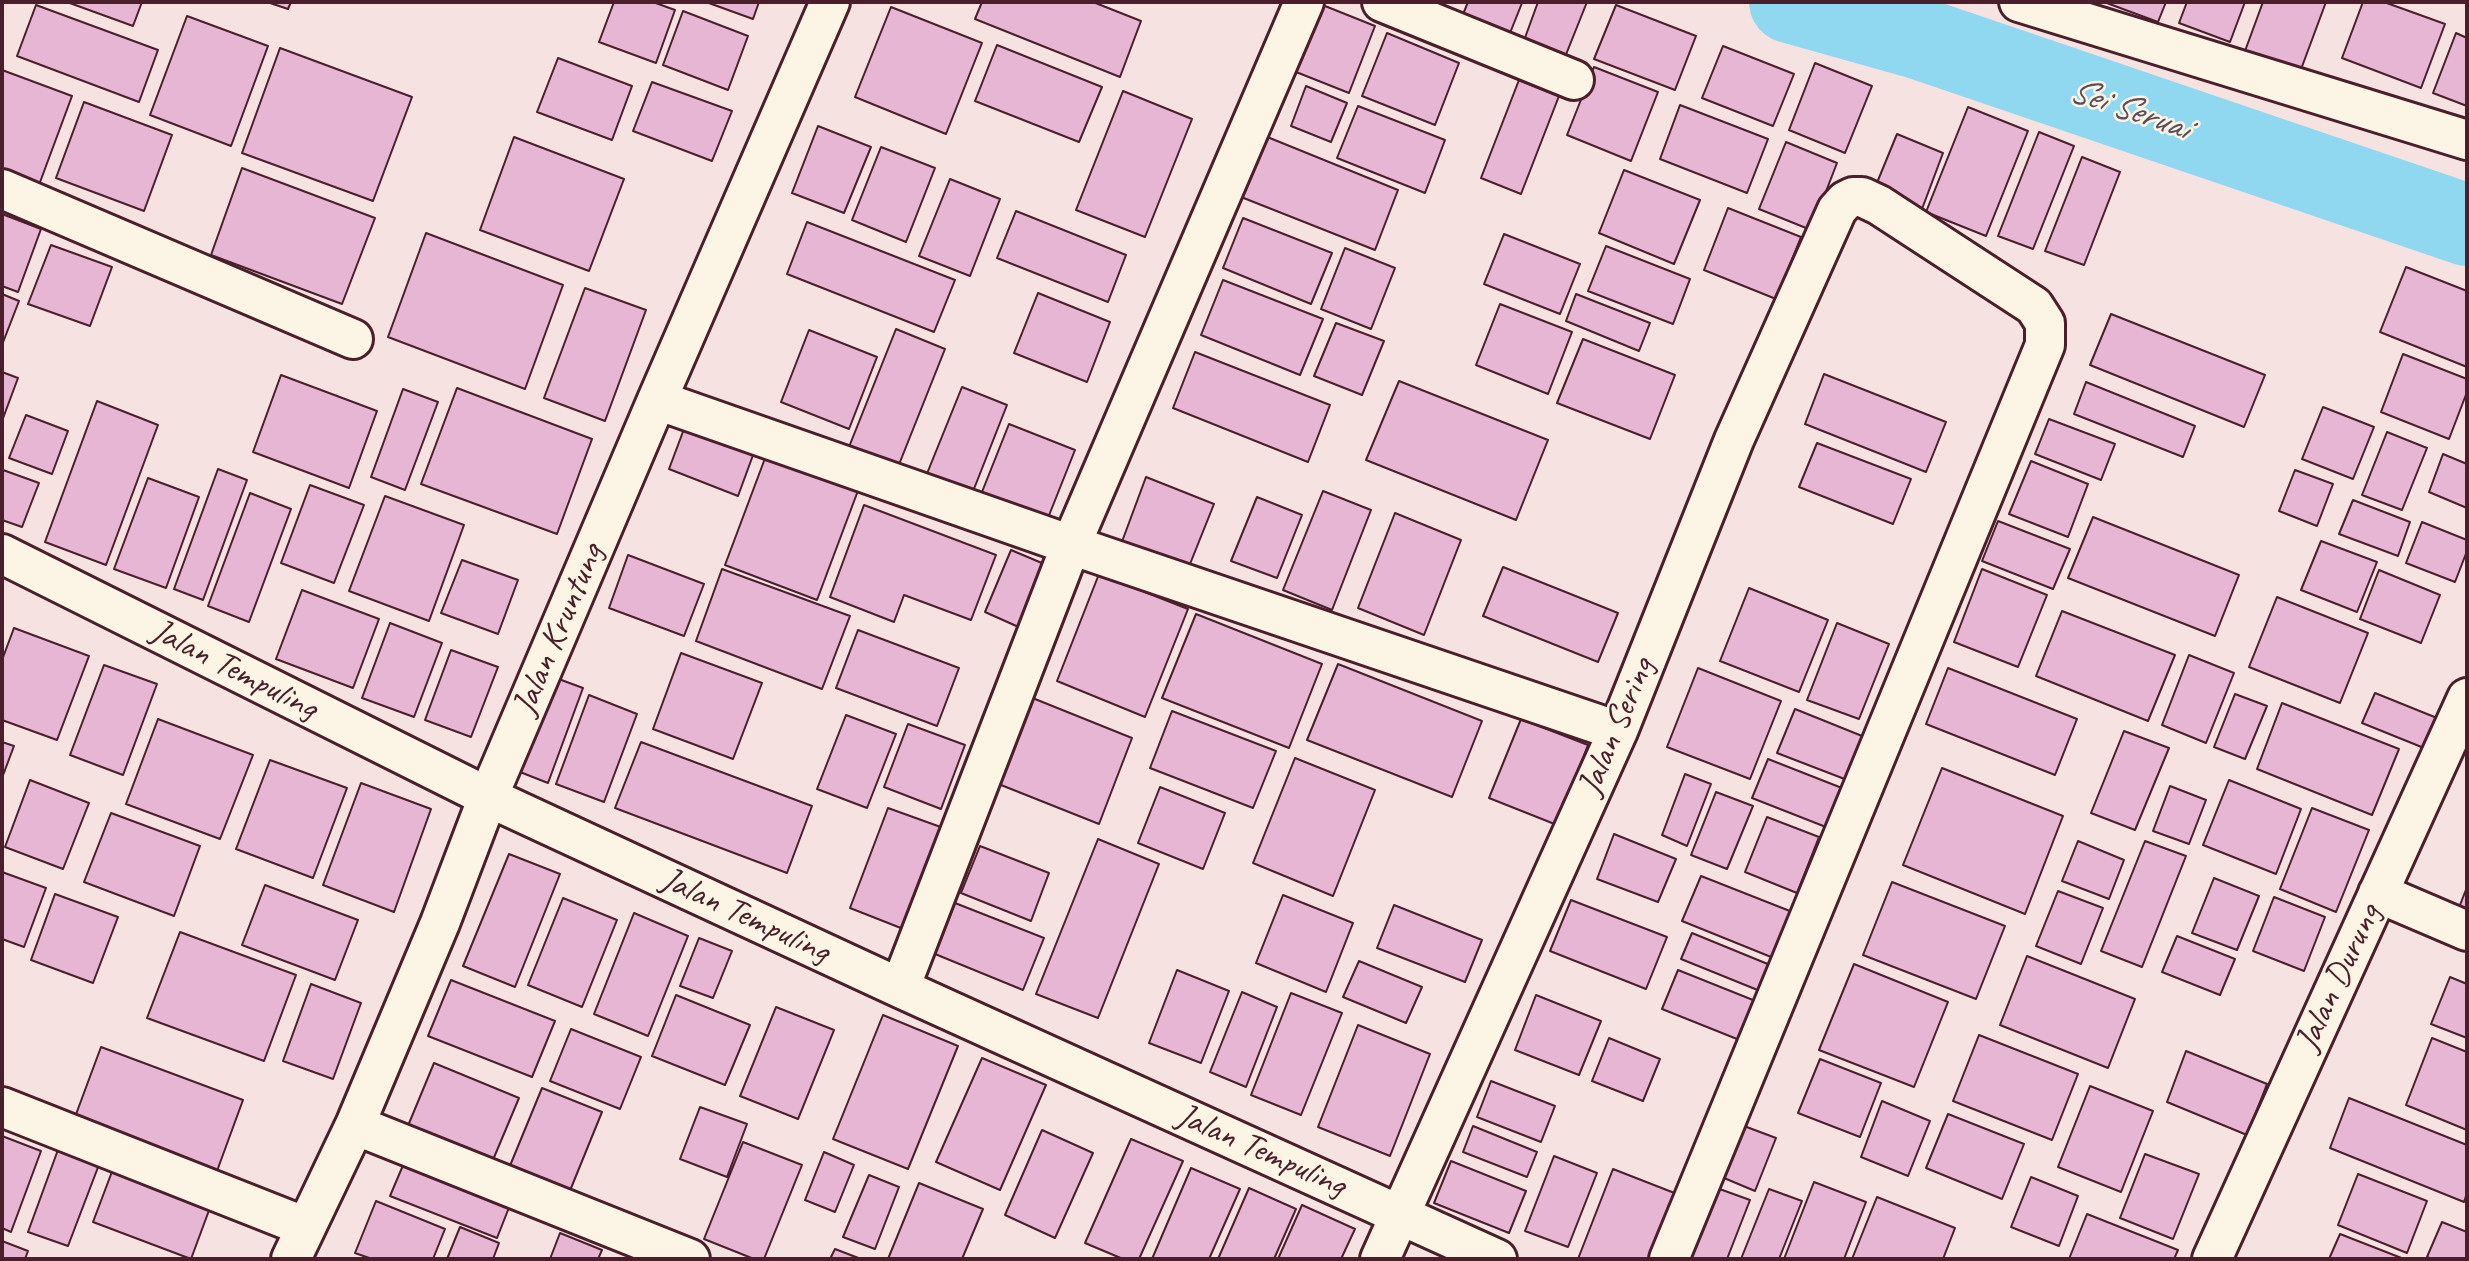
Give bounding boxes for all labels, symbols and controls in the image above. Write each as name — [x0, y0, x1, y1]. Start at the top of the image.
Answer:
water label: Sei Seruai — [2063, 69, 2195, 151]
street label: Jalan Kruntung — [504, 538, 614, 722]
street label: Jalan Tempuling — [144, 610, 324, 730]
street label: Jalan Sering — [1569, 652, 1665, 802]
street label: Jalan Tempuling — [654, 859, 836, 973]
street label: Jalan Durung — [2287, 898, 2391, 1058]
street label: Jalan Tempuling — [1170, 1095, 1352, 1207]

